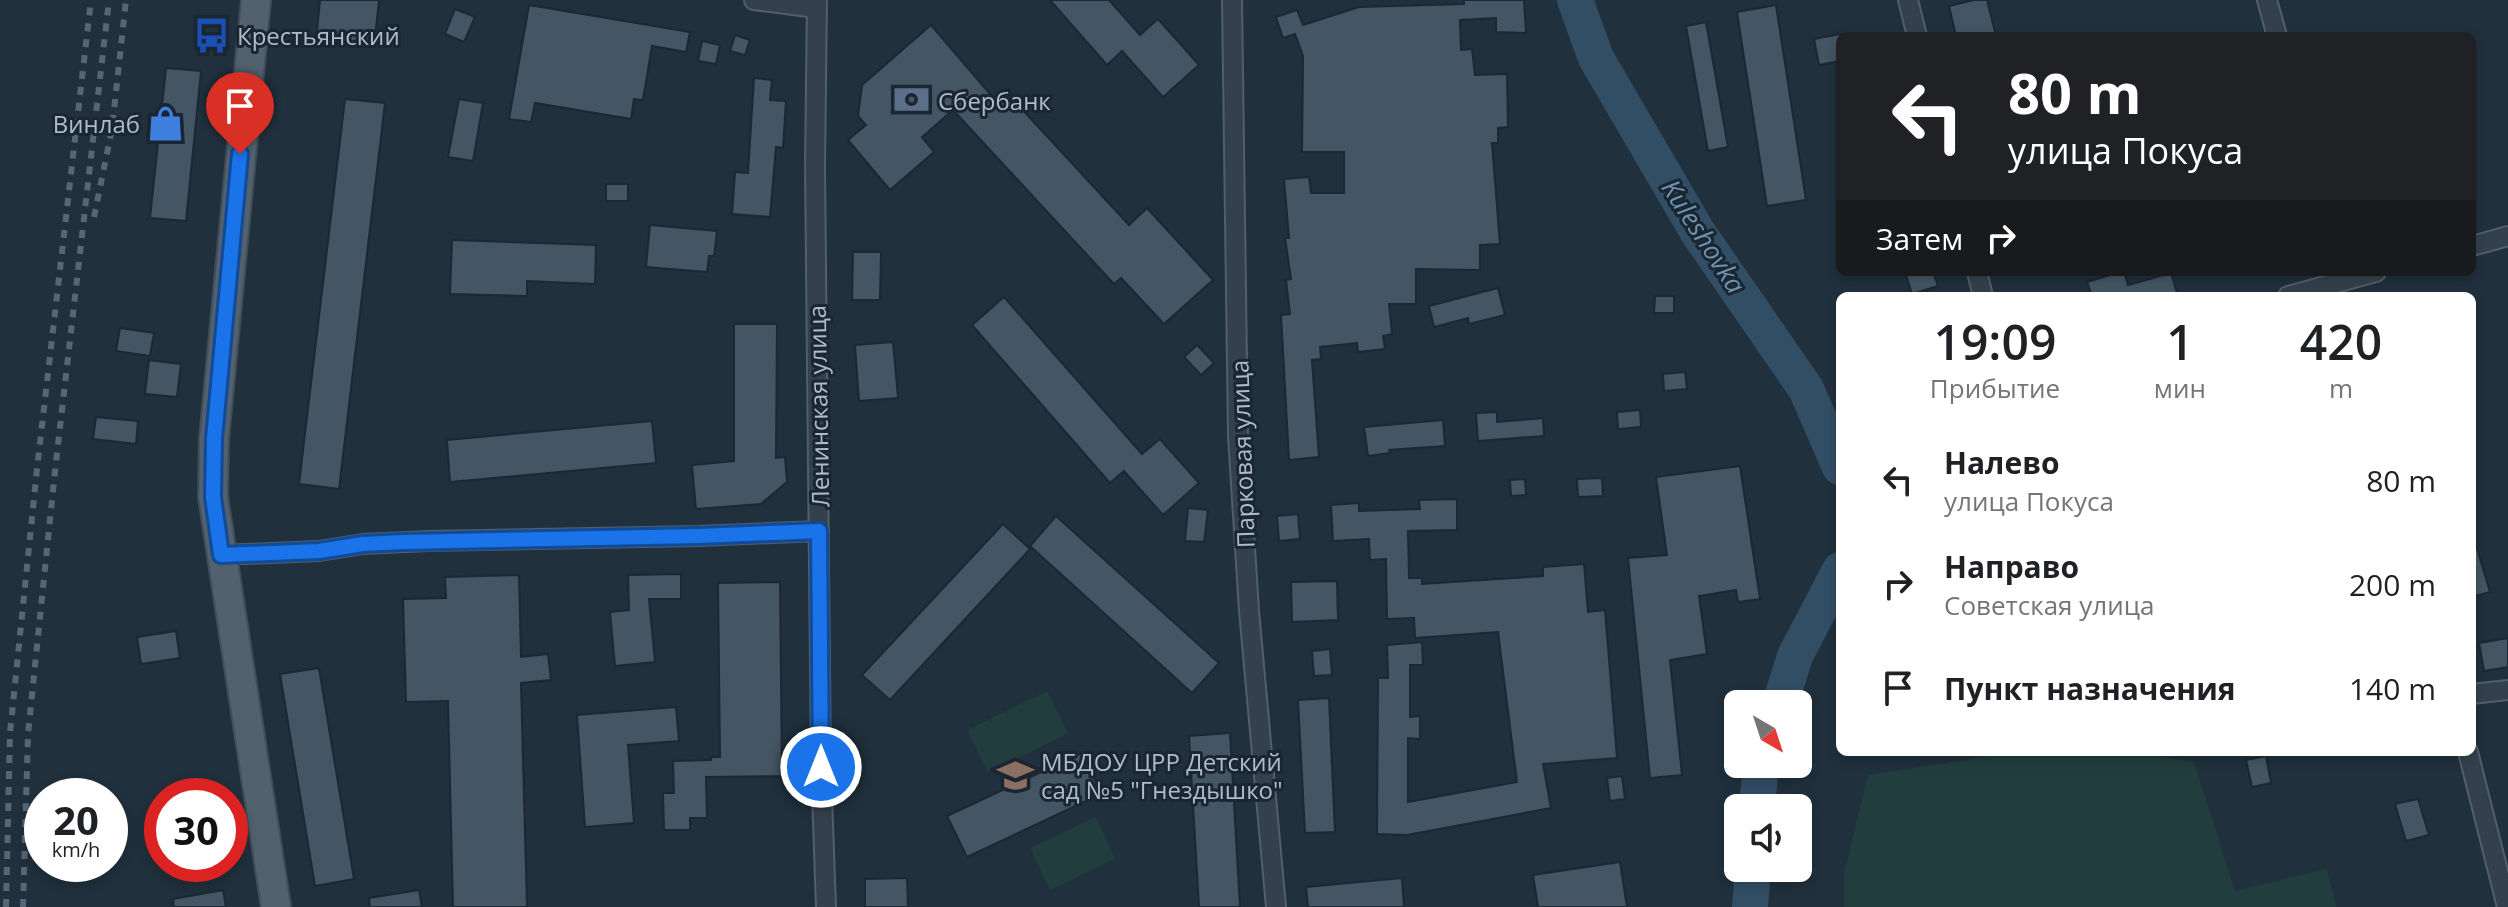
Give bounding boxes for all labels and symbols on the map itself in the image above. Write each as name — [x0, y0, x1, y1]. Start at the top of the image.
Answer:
bus stop icon: Крестьянский — [192, 16, 230, 54]
place label: Крестьянский — [237, 19, 400, 52]
pin — [206, 72, 274, 154]
bank icon: Сбербанк — [893, 81, 931, 119]
place label: Сбербанк — [938, 84, 1051, 117]
shop icon: Винлаб — [147, 104, 185, 142]
place label: Винлаб — [53, 107, 140, 140]
water label: Kuleshovka — [1654, 172, 1754, 300]
street label: Ленинская улица — [800, 305, 836, 507]
street label: Парковая улица — [1222, 359, 1262, 549]
north arrow — [1724, 690, 1812, 778]
position arrow — [779, 725, 863, 809]
place label: МБДОУ ЦРР Детский сад №5 "Гнездышко" — [1041, 745, 1283, 806]
school or university icon: МБДОУ ЦРР Детский сад №5 "Гнездышко" — [996, 756, 1034, 794]
speed limit sign: 30 — [144, 778, 248, 882]

